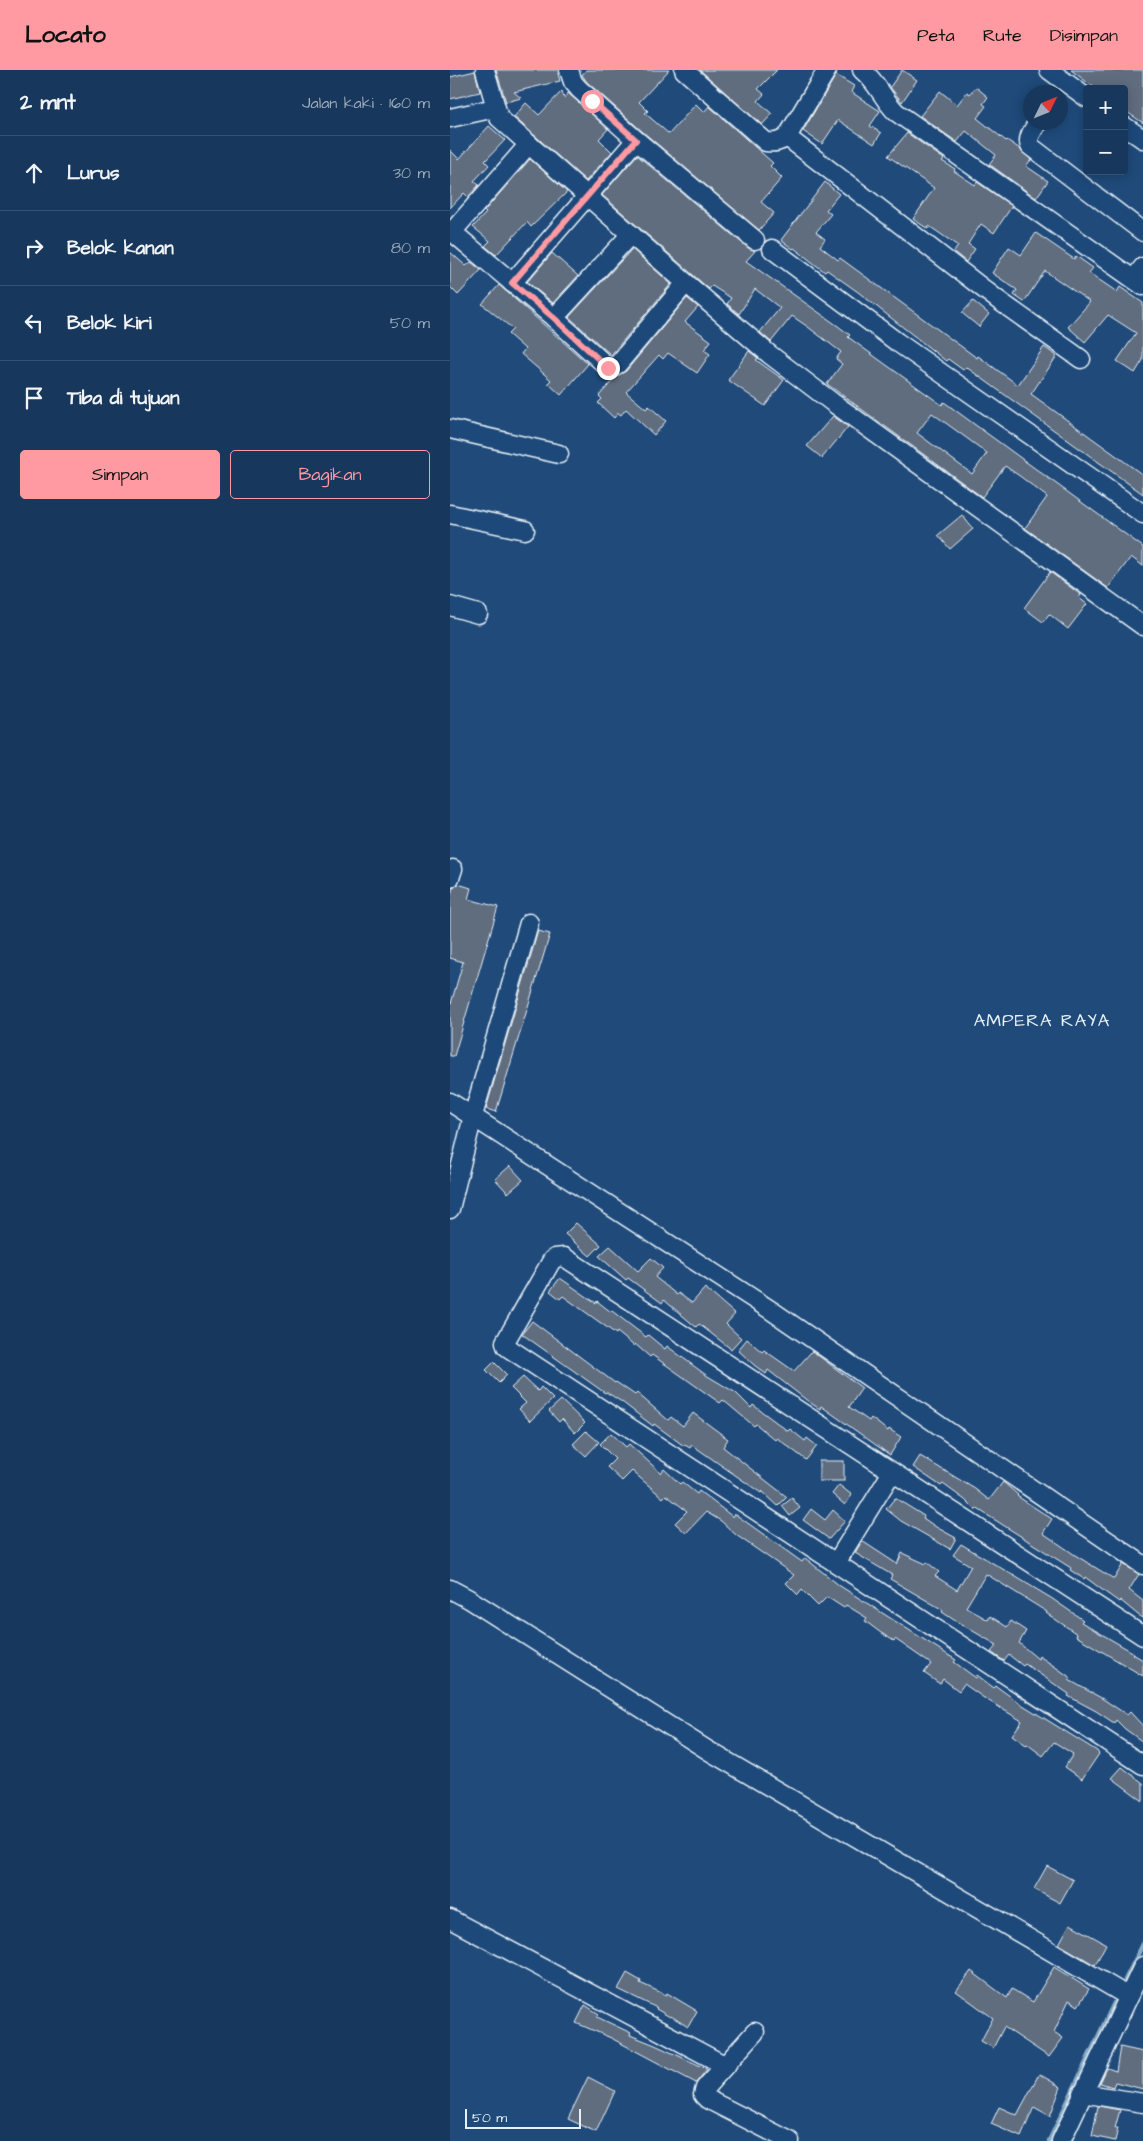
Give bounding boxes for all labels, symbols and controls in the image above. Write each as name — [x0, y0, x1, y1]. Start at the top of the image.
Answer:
text: Locato — [25, 18, 106, 52]
text: Peta — [917, 23, 955, 48]
text: Rute — [983, 23, 1022, 48]
text: Disimpan — [1050, 23, 1118, 48]
north arrow — [1023, 85, 1068, 130]
map controls — [1083, 85, 1128, 175]
button: + — [1083, 85, 1128, 130]
text: 2 mnt — [20, 88, 76, 117]
route start — [581, 90, 604, 113]
text: Jalan kaki · 160 m — [302, 92, 430, 114]
button: − — [1083, 130, 1128, 175]
icon: ahead — [20, 159, 48, 187]
text: Lurus — [67, 160, 119, 187]
text: 30 m — [393, 162, 430, 184]
icon: right — [20, 234, 48, 262]
text: Belok kanan — [67, 235, 174, 262]
text: 80 m — [391, 237, 430, 259]
icon: left — [20, 309, 48, 337]
text: Belok kiri — [67, 310, 152, 337]
text: 50 m — [390, 312, 430, 334]
route end — [597, 357, 620, 380]
icon: arrive — [20, 384, 48, 412]
text: Tiba di tujuan — [67, 385, 179, 412]
button: Simpan — [20, 450, 220, 499]
button: Bagikan — [230, 450, 430, 499]
district label: AMPERA RAYA — [974, 1008, 1110, 1033]
scale bar — [465, 2106, 581, 2129]
text: 50 m — [472, 2108, 507, 2128]

